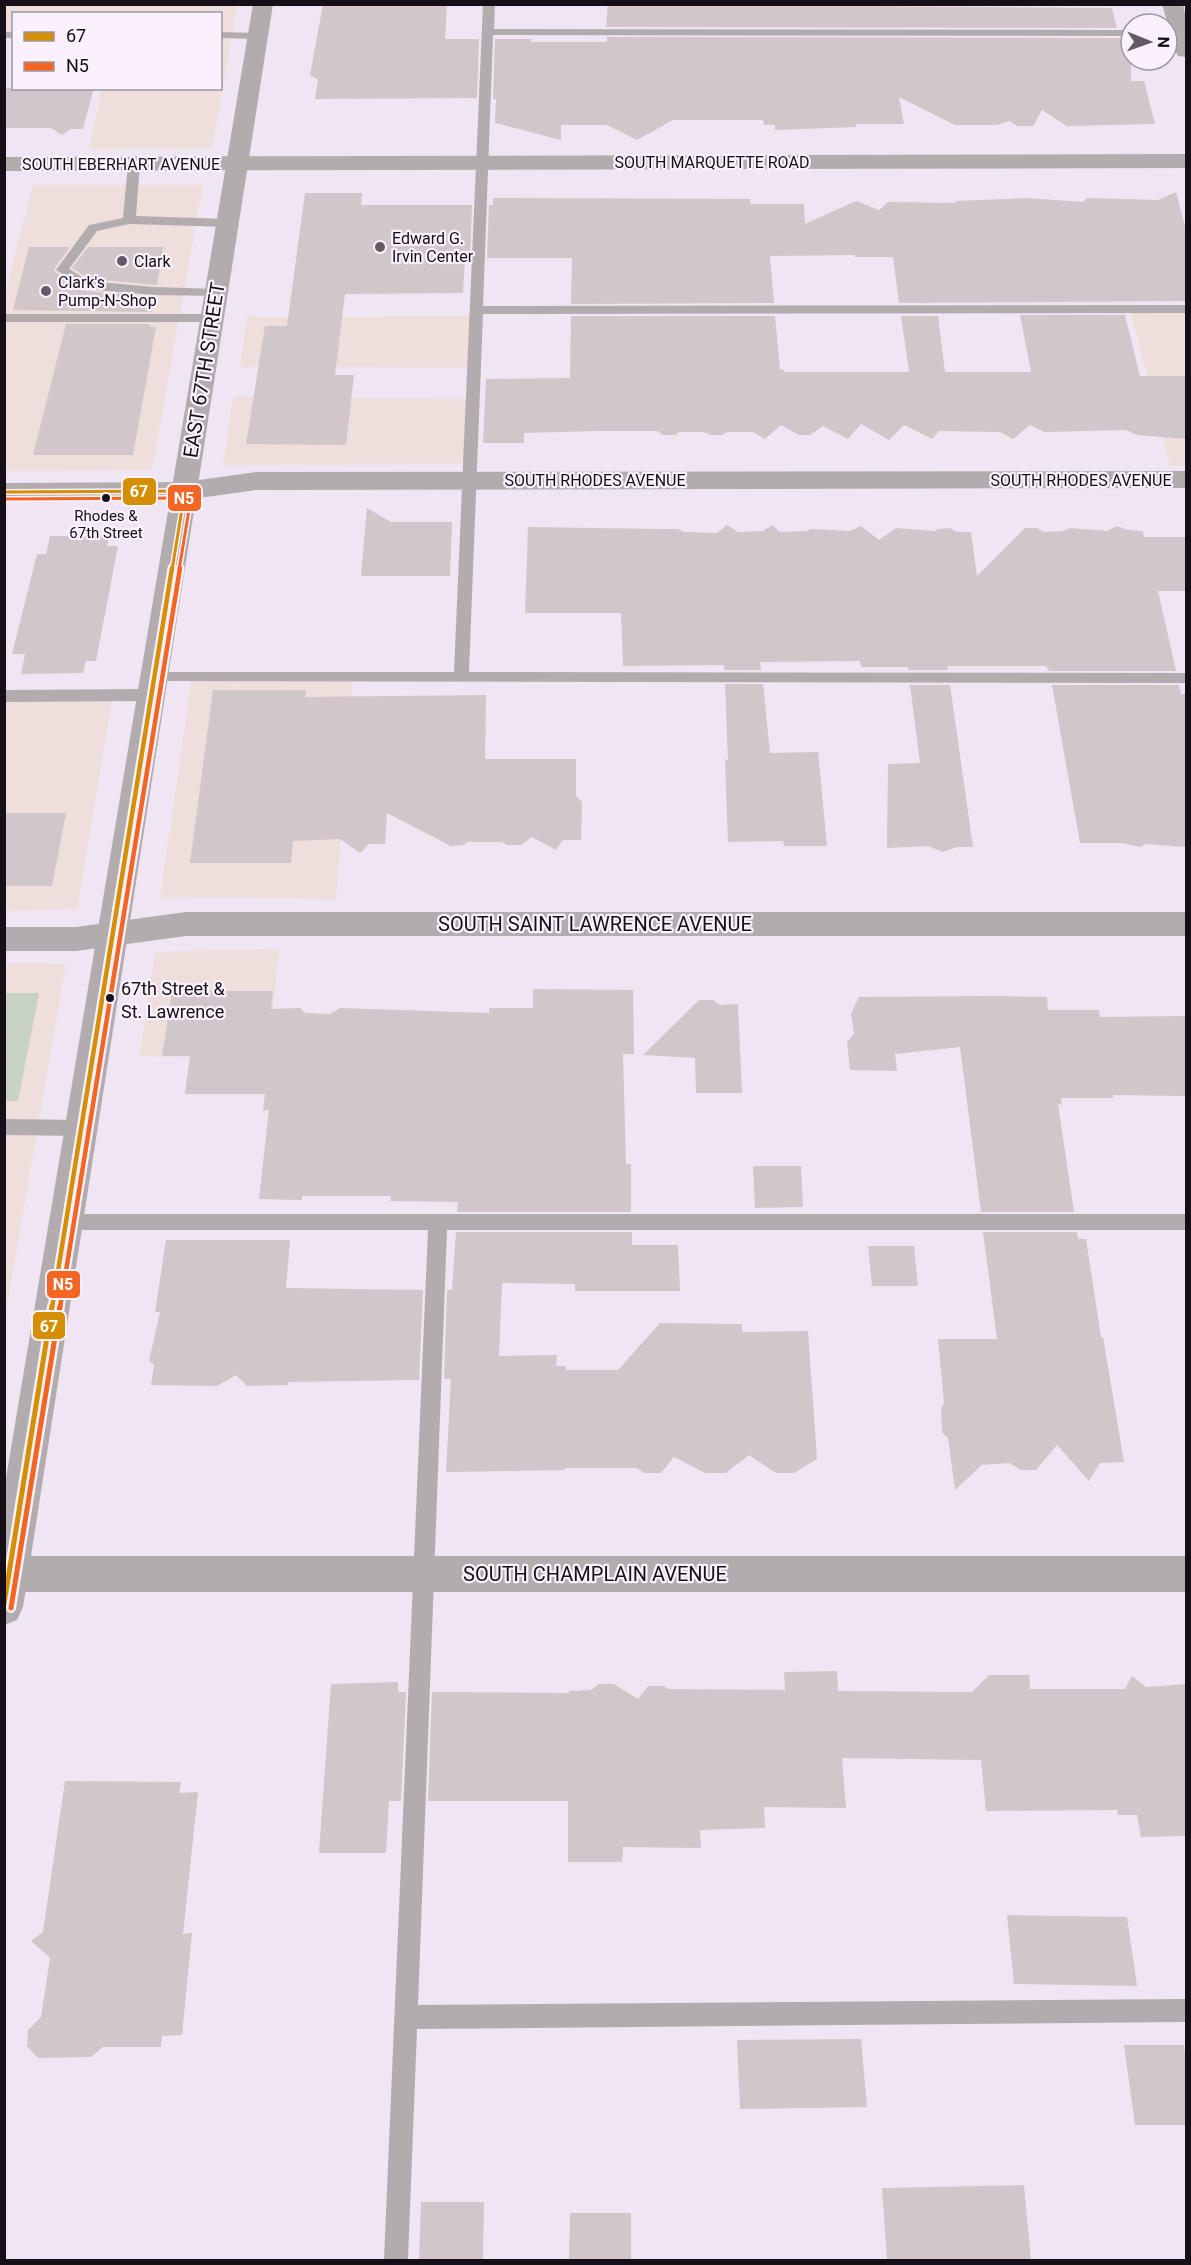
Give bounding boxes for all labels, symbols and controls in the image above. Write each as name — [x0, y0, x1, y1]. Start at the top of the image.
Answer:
legend — [12, 12, 222, 90]
north arrow — [1119, 12, 1179, 72]
text: 67 — [66, 25, 86, 46]
text: N — [1154, 36, 1173, 48]
text: N5 — [66, 55, 89, 76]
street label: SOUTH MARQUETTE ROAD — [615, 153, 809, 172]
street label: SOUTH EBERHART AVENUE — [22, 155, 220, 174]
place label: Edward G. Irvin Center — [392, 229, 474, 266]
marker: Edward G. Irvin Center — [373, 240, 387, 254]
place label: Clark — [134, 252, 171, 271]
marker: Clark — [115, 254, 129, 268]
place label: Clark's Pump-N-Shop — [58, 273, 157, 310]
street label: EAST 67TH STREET — [178, 280, 230, 460]
marker: Clark's Pump-N-Shop — [39, 284, 53, 298]
street label: SOUTH RHODES AVENUE — [504, 471, 686, 490]
street label: SOUTH RHODES AVENUE — [990, 471, 1172, 490]
line badge: 67 — [122, 477, 157, 506]
text: 67 — [130, 482, 148, 501]
line badge: N5 — [167, 484, 202, 512]
text: N5 — [174, 489, 194, 508]
marker: Rhodes & 67th Street — [100, 492, 112, 504]
place label: Rhodes & 67th Street — [69, 507, 143, 542]
street label: SOUTH SAINT LAWRENCE AVENUE — [438, 912, 752, 936]
place label: 67th Street & St. Lawrence — [121, 978, 225, 1022]
marker: 67th Street & St. Lawrence — [104, 992, 116, 1004]
line badge: N5 — [46, 1270, 81, 1299]
text: N5 — [53, 1275, 73, 1294]
line badge: 67 — [32, 1311, 66, 1340]
text: 67 — [40, 1317, 58, 1336]
street label: SOUTH CHAMPLAIN AVENUE — [463, 1562, 727, 1586]

